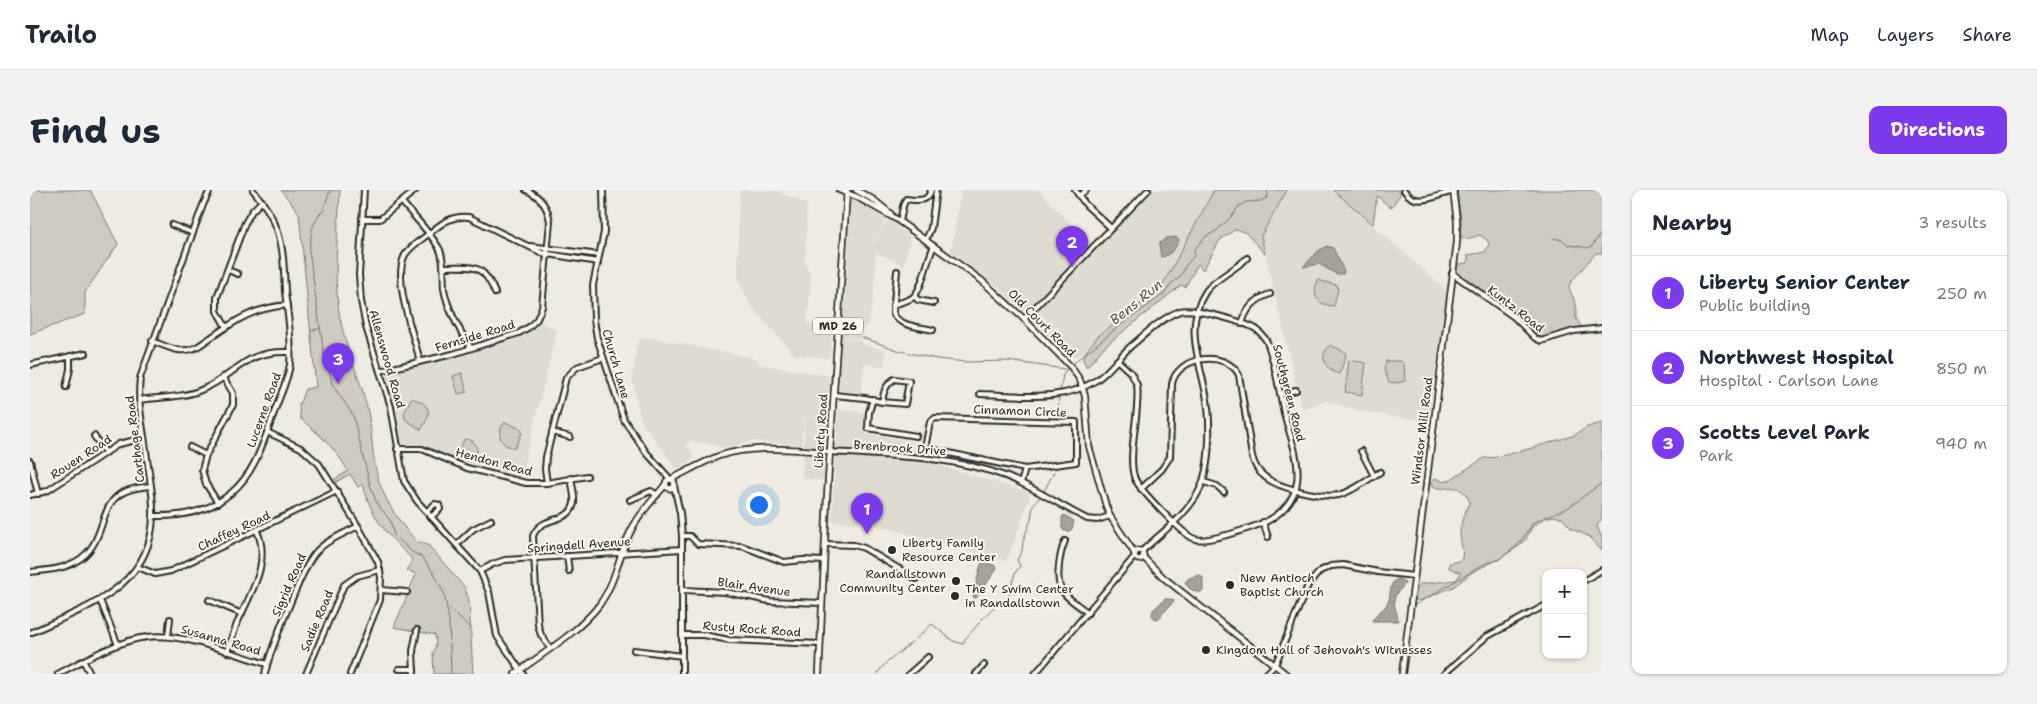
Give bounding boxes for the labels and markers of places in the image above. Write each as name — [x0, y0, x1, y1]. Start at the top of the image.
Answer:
pin: 2 — [1056, 226, 1088, 267]
pin: 3 — [322, 343, 354, 384]
pin: 1 — [851, 493, 883, 534]
place label: Liberty Family Resource Center — [902, 535, 997, 565]
marker: Liberty Family Resource Center — [886, 544, 898, 556]
place label: Randallstown Community Center — [840, 566, 946, 596]
place label: New Antioch Baptist Church — [1240, 570, 1324, 600]
marker: Randallstown Community Center — [950, 575, 962, 587]
marker: New Antioch Baptist Church — [1224, 579, 1236, 591]
place label: The Y Swim Center in Randallstown — [965, 581, 1074, 611]
marker: The Y Swim Center in Randallstown — [949, 590, 961, 602]
place label: Kingdom Hall of Jehovah's Witnesses — [1216, 642, 1432, 658]
marker: Kingdom Hall of Jehovah's Witnesses — [1200, 644, 1212, 656]

